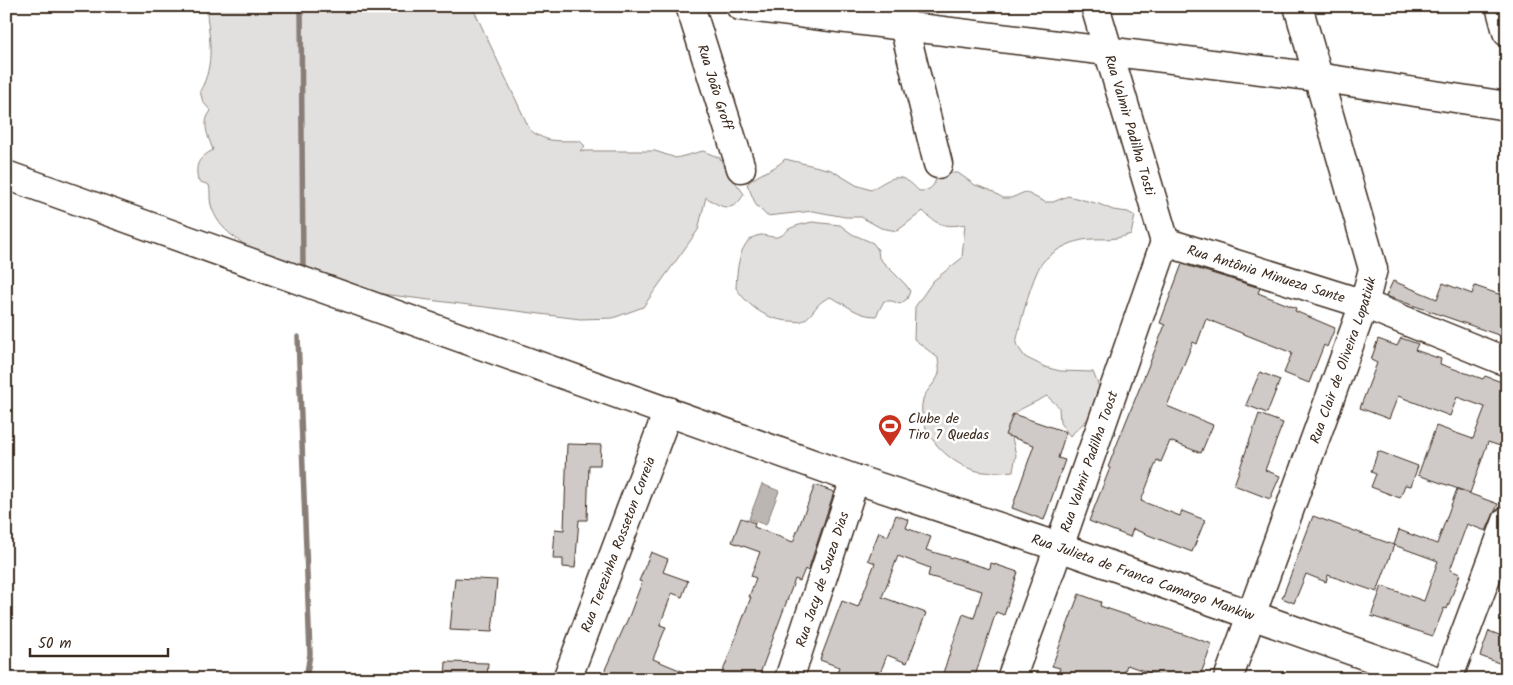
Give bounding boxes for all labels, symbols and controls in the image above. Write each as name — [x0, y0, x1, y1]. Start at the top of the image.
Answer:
street label: Rua João Groff — [691, 42, 739, 135]
street label: Rua Valmir Padilha Tosti — [1098, 52, 1161, 199]
street label: Rua Antônia Minueza Sante — [1184, 240, 1348, 310]
street label: Rua Clair de Oliveira Lopatiuk — [1304, 274, 1383, 447]
street label: Rua Valmir Padilha Toost — [1055, 387, 1125, 536]
place label: Clube de Tiro 7 Quedas — [908, 408, 989, 446]
sports icon: Clube de Tiro 7 Quedas — [877, 413, 903, 447]
street label: Rua Terezinha Rosseton Correia — [576, 453, 662, 636]
street label: Rua Jacy de Souza Dias — [790, 509, 855, 650]
street label: Rua Julieta de Franca Camargo Mankiw — [1028, 529, 1258, 627]
scale bar — [30, 625, 168, 657]
text: 50 m — [38, 632, 72, 656]

